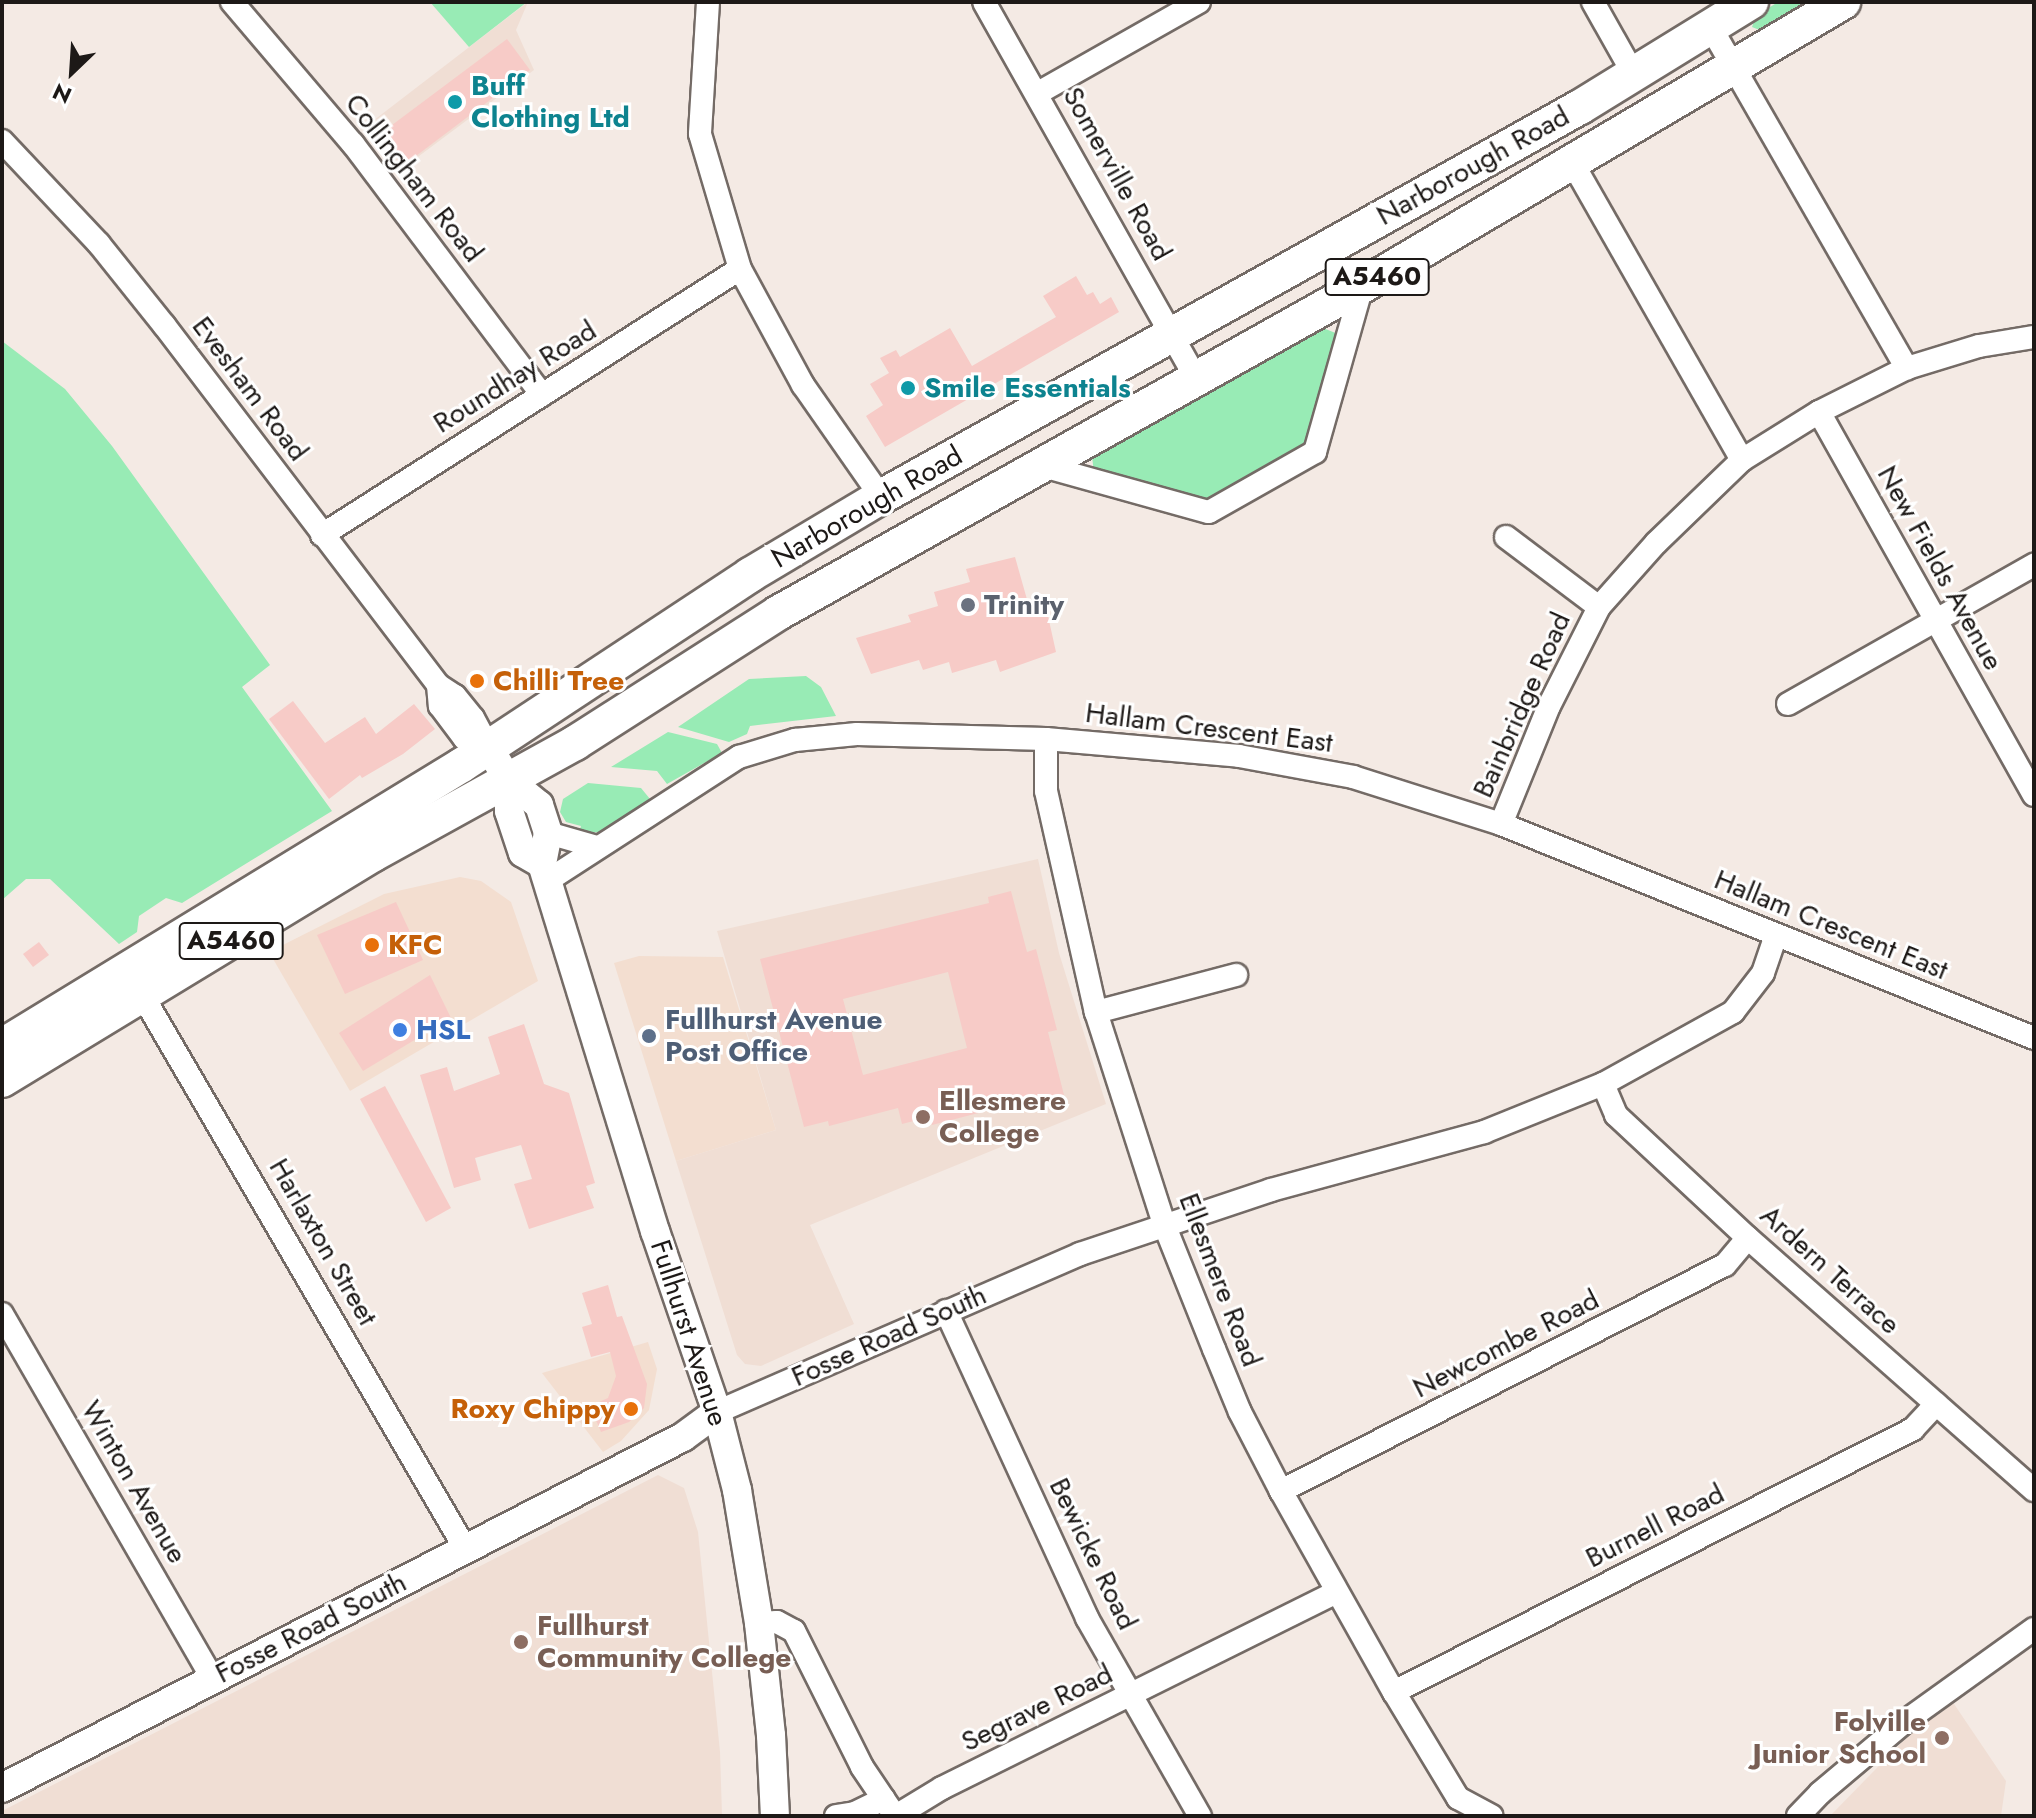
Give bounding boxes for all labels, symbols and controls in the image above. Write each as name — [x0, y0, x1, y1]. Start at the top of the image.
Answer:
north arrow — [32, 32, 112, 112]
place label: Buff Clothing Ltd — [471, 69, 630, 135]
text: N — [47, 76, 77, 112]
street label: Somerville Road — [1056, 81, 1178, 267]
street label: Collingham Road — [338, 87, 490, 269]
marker: Buff Clothing Ltd — [446, 93, 464, 111]
street label: Narborough Road — [1371, 99, 1575, 233]
road number: A5460 — [1323, 255, 1431, 299]
street label: Evesham Road — [185, 310, 315, 468]
street label: Roundhay Road — [427, 314, 603, 440]
place label: Smile Essentials — [924, 371, 1131, 405]
marker: Smile Essentials — [899, 379, 917, 397]
street label: Narborough Road — [766, 439, 968, 575]
street label: New Fields Avenue — [1870, 460, 2010, 676]
place label: Trinity — [984, 588, 1064, 622]
marker: Trinity — [959, 596, 977, 614]
street label: Bainbridge Road — [1466, 607, 1578, 803]
place label: Chilli Tree — [493, 664, 624, 698]
marker: Chilli Tree — [468, 672, 486, 690]
street label: Hallam Crescent East — [1084, 696, 1334, 760]
street label: Hallam Crescent East — [1709, 863, 1953, 987]
road number: A5460 — [177, 919, 285, 963]
place label: KFC — [388, 928, 443, 962]
marker: KFC — [363, 936, 381, 954]
place label: Fullhurst Avenue Post Office — [665, 1003, 883, 1069]
place label: HSL — [416, 1013, 470, 1047]
marker: HSL — [391, 1021, 409, 1039]
marker: Fullhurst Avenue Post Office — [640, 1027, 658, 1045]
place label: Ellesmere College — [939, 1084, 1066, 1150]
marker: Ellesmere College — [914, 1108, 932, 1126]
street label: Harlaxton Street — [262, 1153, 384, 1331]
street label: Ellesmere Road — [1172, 1189, 1268, 1371]
street label: Ardern Terrace — [1753, 1199, 1907, 1341]
street label: Fullhurst Avenue — [643, 1236, 735, 1430]
street label: Fosse Road South — [787, 1278, 991, 1394]
street label: Newcombe Road — [1407, 1283, 1605, 1405]
place label: Roxy Chippy — [450, 1392, 615, 1426]
street label: Winton Avenue — [74, 1395, 194, 1569]
marker: Roxy Chippy — [622, 1400, 640, 1418]
street label: Bewicke Road — [1042, 1473, 1144, 1635]
street label: Burnell Road — [1580, 1477, 1730, 1575]
street label: Fosse Road South — [210, 1566, 412, 1690]
place label: Fullhurst Community College — [537, 1609, 791, 1675]
marker: Fullhurst Community College — [512, 1633, 530, 1651]
street label: Segrave Road — [956, 1657, 1118, 1759]
place label: Folville Junior School — [1753, 1705, 1926, 1771]
marker: Folville Junior School — [1933, 1729, 1951, 1747]

